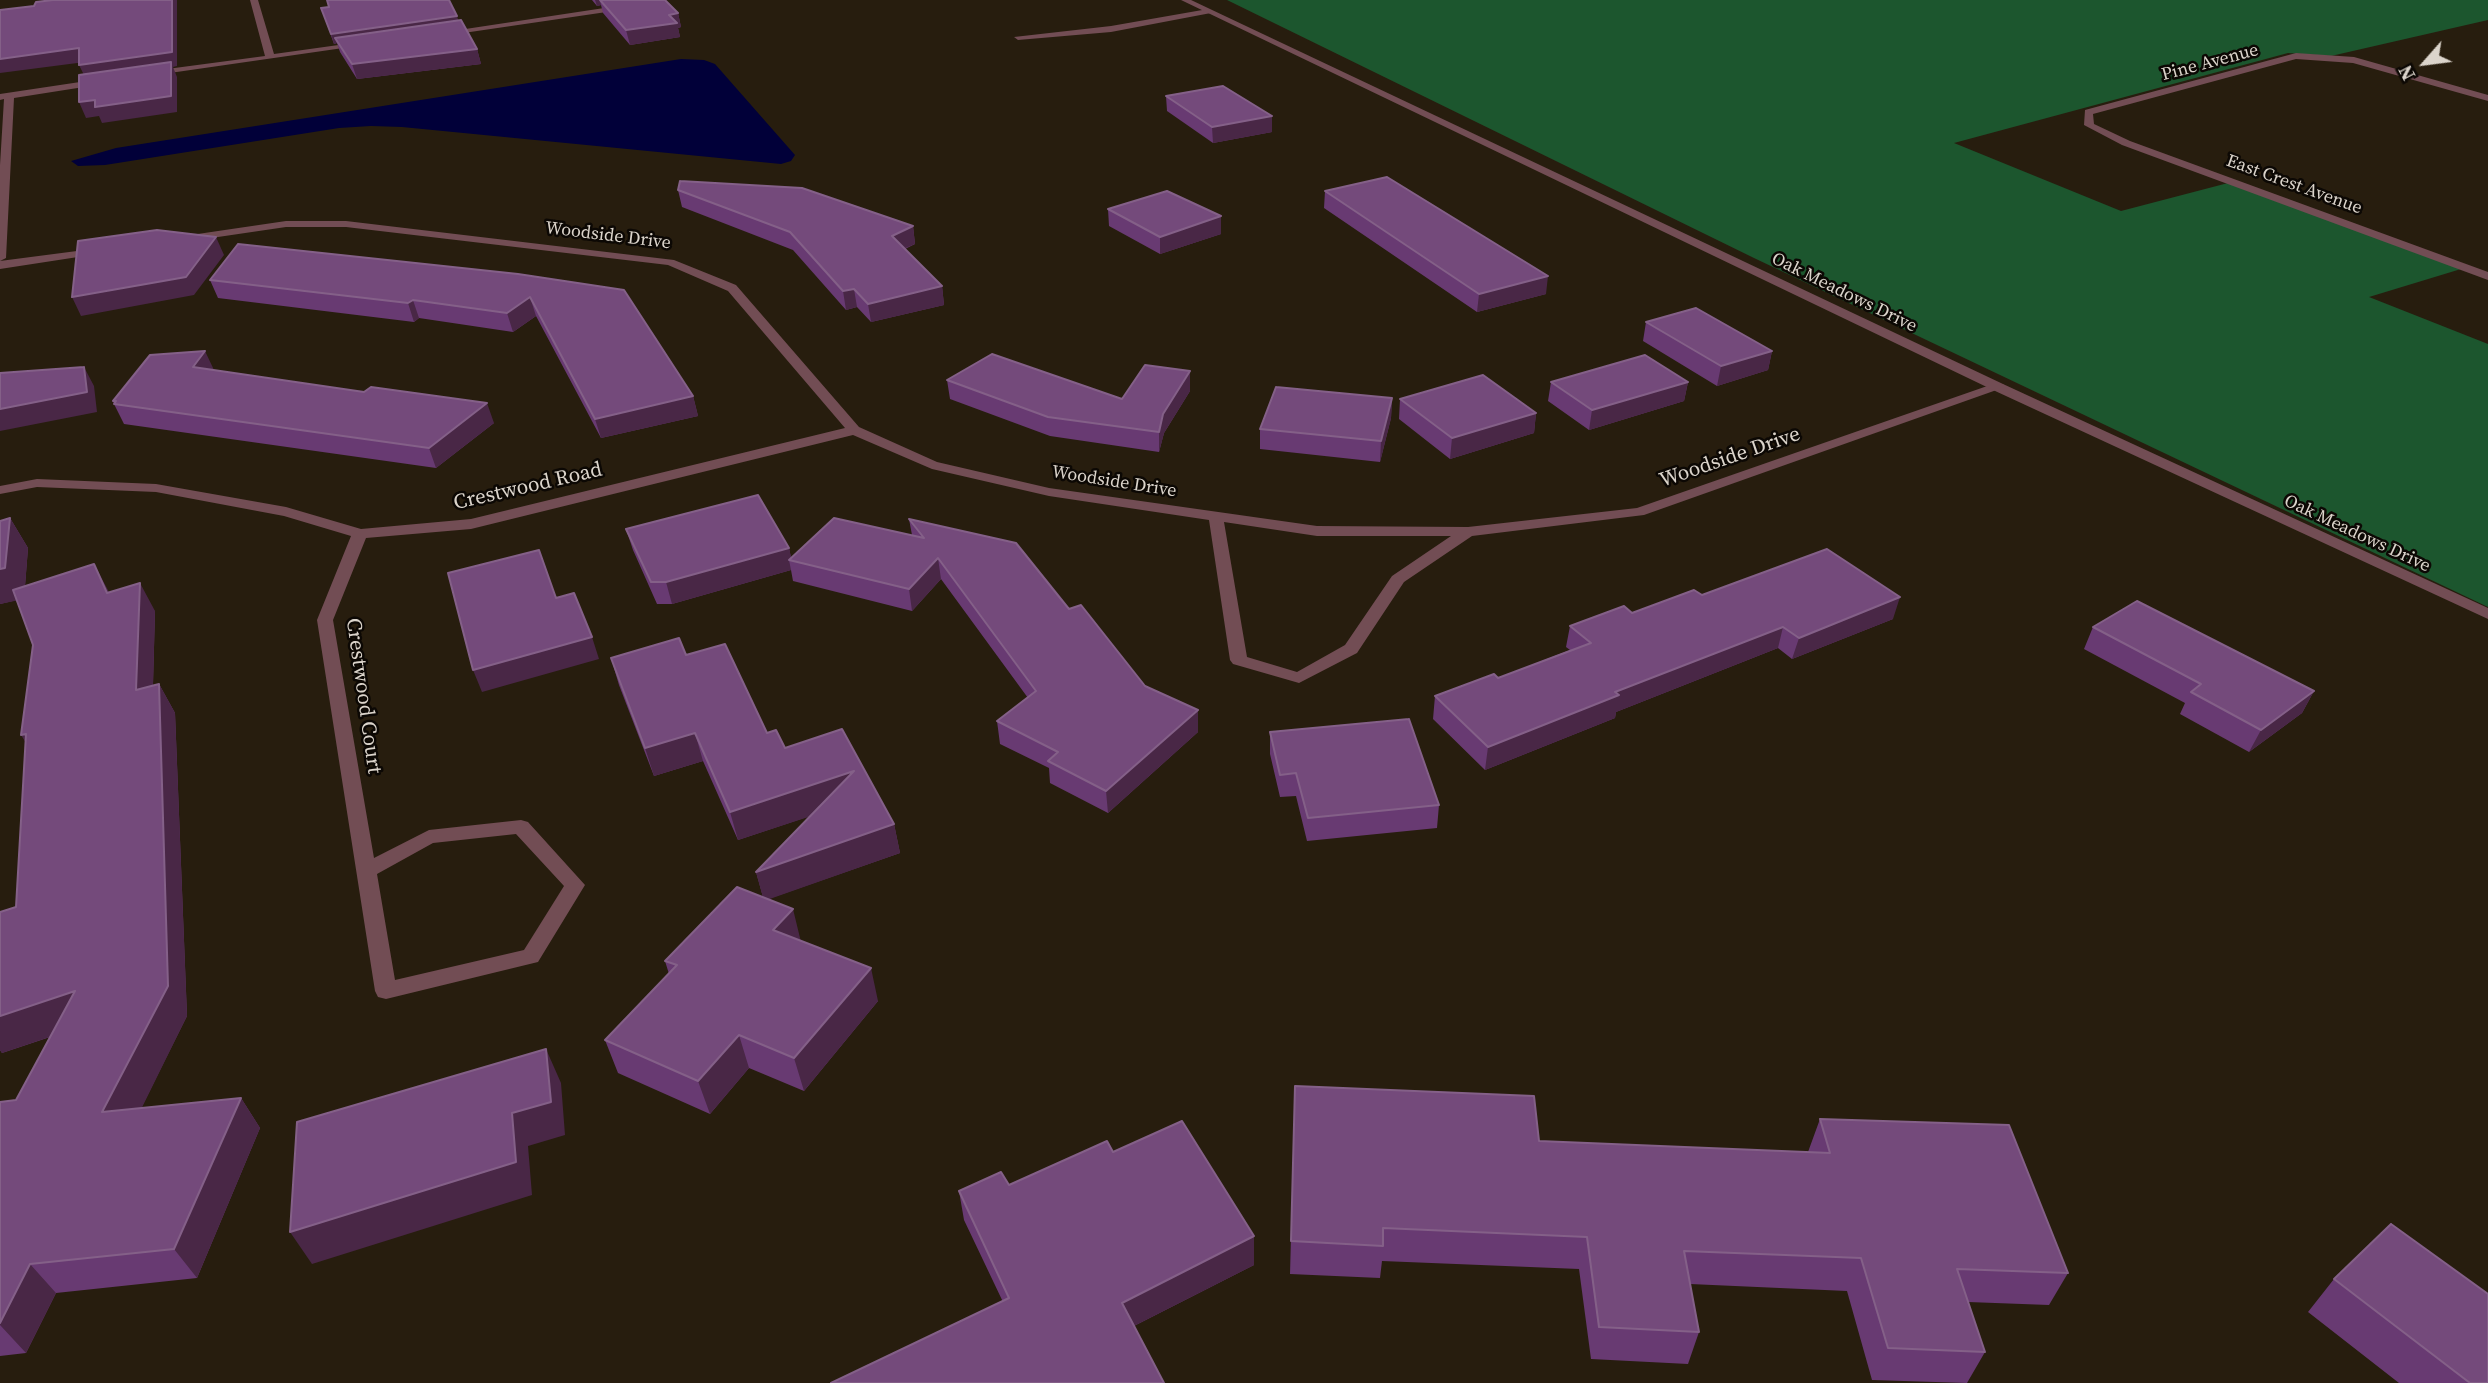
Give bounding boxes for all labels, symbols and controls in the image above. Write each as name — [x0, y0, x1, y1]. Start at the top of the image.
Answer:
north arrow — [2390, 28, 2460, 98]
street label: Pine Avenue — [2159, 40, 2261, 86]
text: N — [2392, 61, 2421, 85]
street label: East Crest Avenue — [2223, 150, 2365, 220]
street label: Woodside Drive — [544, 218, 672, 254]
street label: Oak Meadows Drive — [1768, 248, 1920, 338]
street label: Woodside Drive — [1656, 422, 1804, 494]
street label: Crestwood Road — [451, 458, 605, 516]
street label: Woodside Drive — [1050, 461, 1178, 503]
street label: Oak Meadows Drive — [2280, 491, 2434, 577]
street label: Crestwood Court — [340, 616, 386, 776]

